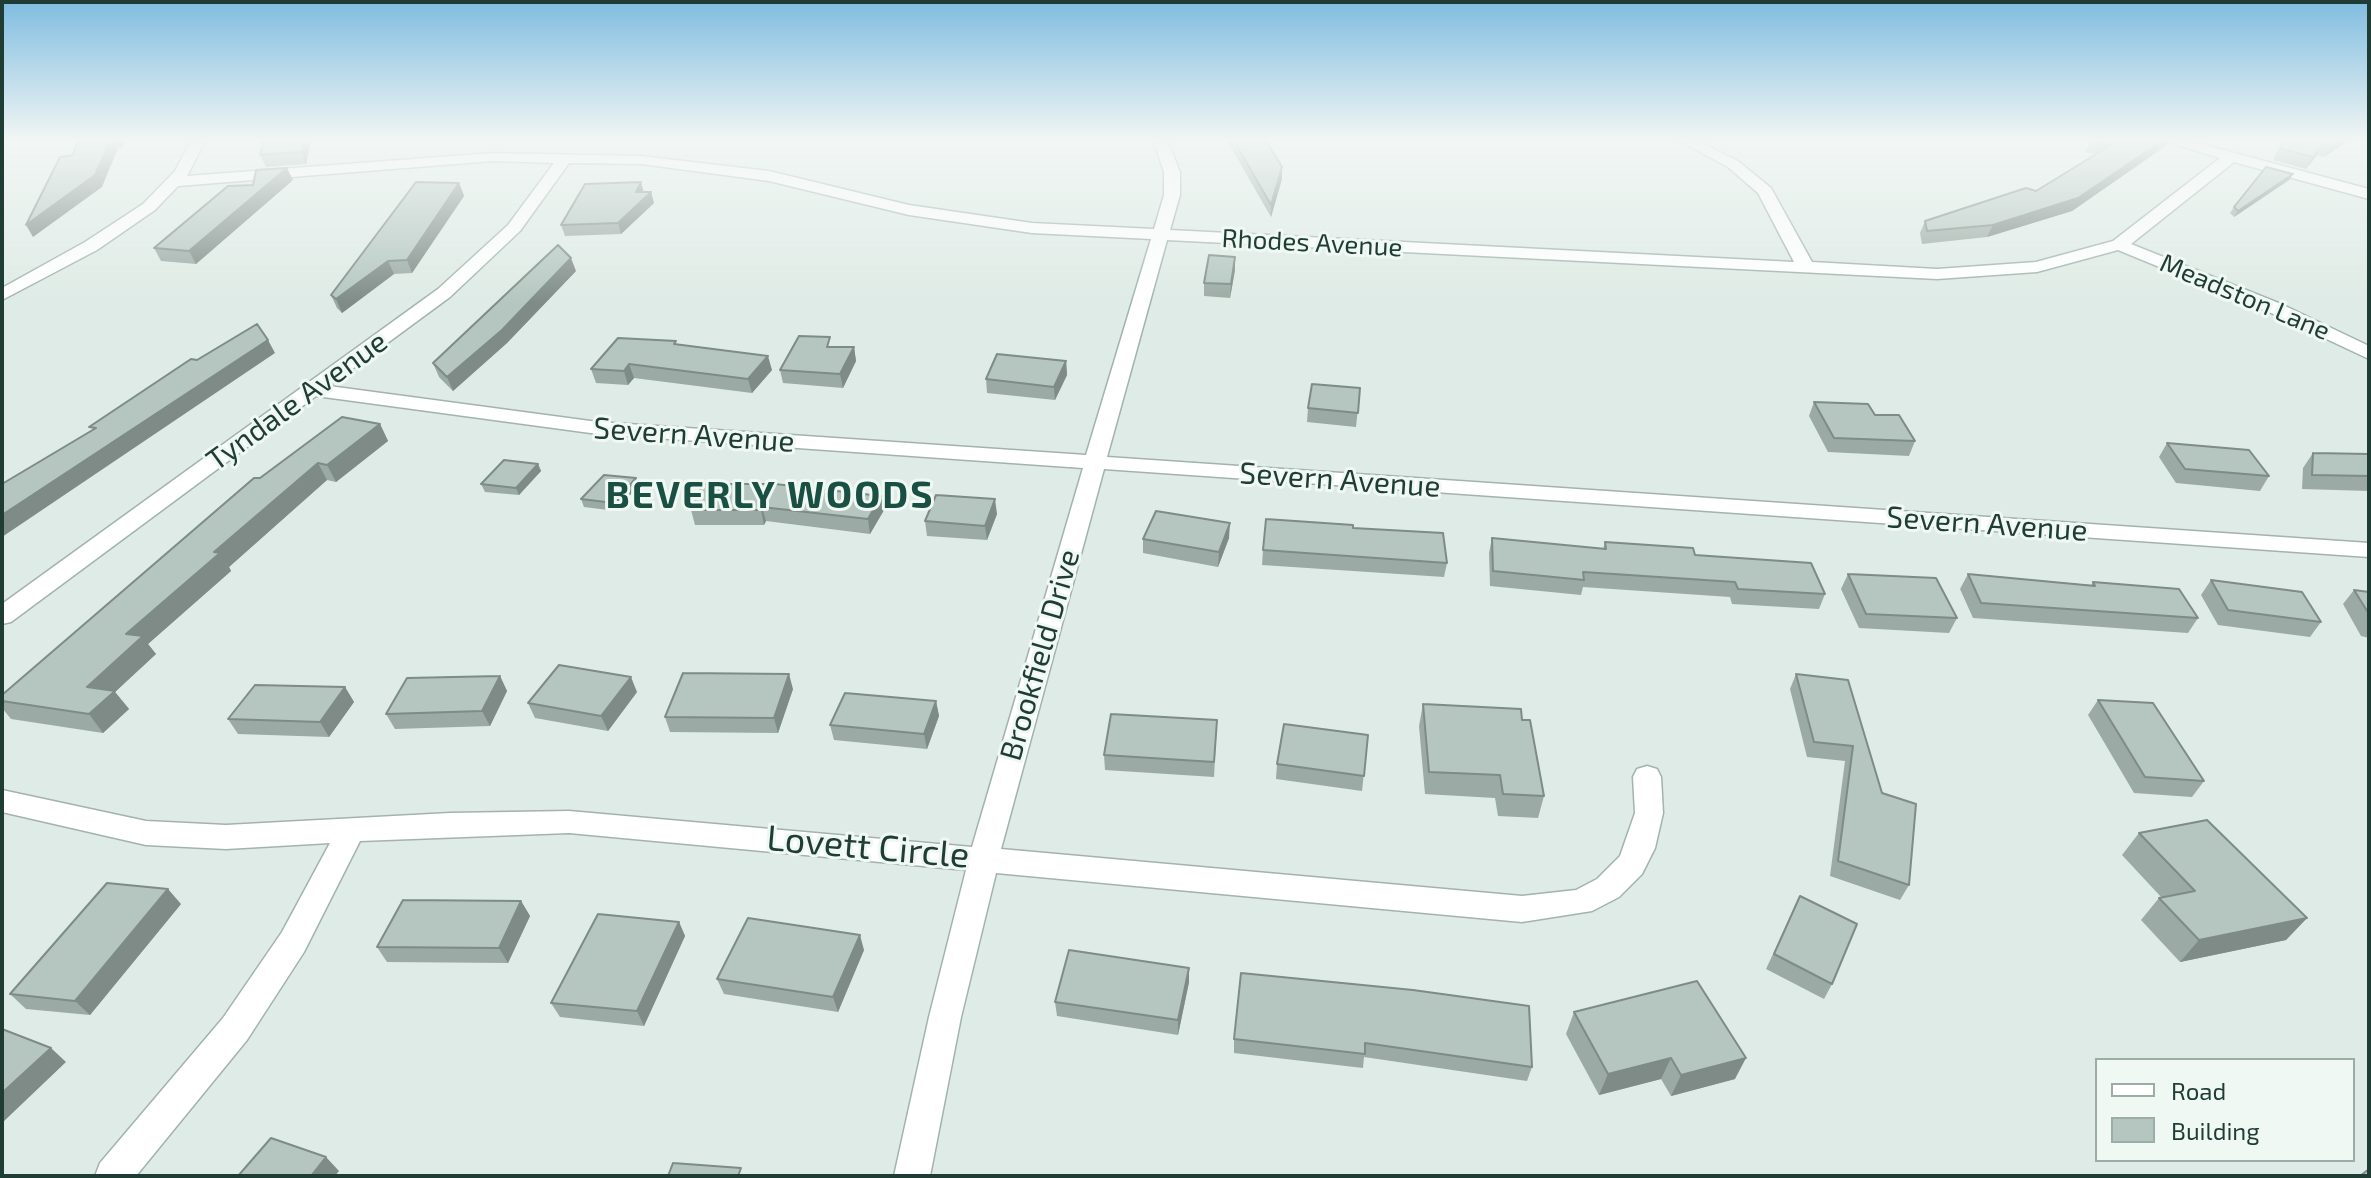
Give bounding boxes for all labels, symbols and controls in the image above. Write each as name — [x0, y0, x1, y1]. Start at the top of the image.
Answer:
street label: Rhodes Avenue — [1221, 223, 1403, 263]
street label: Meadston Lane — [2155, 247, 2335, 347]
street label: Tyndale Avenue — [200, 323, 394, 479]
street label: Severn Avenue — [592, 410, 796, 460]
street label: Severn Avenue — [1238, 455, 1442, 505]
district label: BEVERLY WOODS — [605, 472, 935, 518]
street label: Severn Avenue — [1885, 499, 2089, 549]
street label: Brookfield Drive — [993, 545, 1087, 765]
street label: Lovett Circle — [765, 817, 971, 877]
legend — [2095, 1058, 2355, 1162]
text: Road — [2171, 1076, 2226, 1105]
text: Building — [2171, 1116, 2260, 1145]

